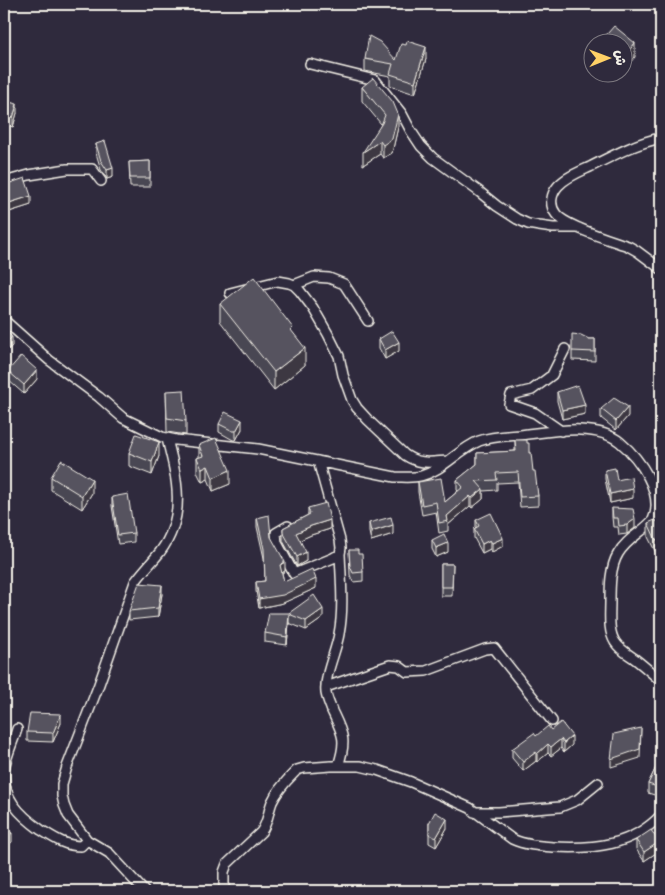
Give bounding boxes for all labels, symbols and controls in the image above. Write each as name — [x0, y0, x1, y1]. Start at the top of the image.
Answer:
north arrow — [582, 32, 632, 82]
text: ش — [609, 50, 631, 66]

